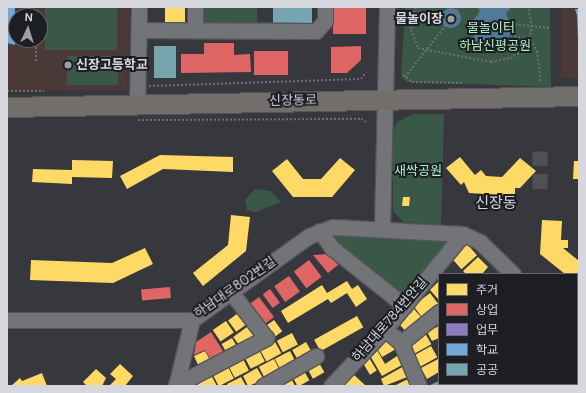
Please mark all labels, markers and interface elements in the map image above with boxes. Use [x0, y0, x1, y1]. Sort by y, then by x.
north arrow [8, 8, 48, 48]
text: N [24, 10, 33, 24]
place label: 물놀이장 [395, 11, 443, 27]
marker: 물놀이장 [446, 14, 456, 24]
park label: 물놀이터 [467, 20, 515, 36]
park label: 하남신평공원 [459, 38, 531, 54]
place label: 신장고등학교 [76, 57, 148, 73]
marker: 신장고등학교 [63, 60, 73, 70]
street label: 신장동로 [269, 93, 317, 109]
park label: 새싹공원 [394, 163, 442, 179]
district label: 신장동 [475, 195, 517, 213]
street label: 하남대로802번길 [191, 254, 279, 322]
legend [438, 273, 578, 385]
street label: 하남대로784번안길 [349, 275, 431, 365]
text: 주거 [476, 282, 498, 298]
text: 상업 [476, 302, 498, 318]
text: 업무 [476, 322, 498, 338]
text: 학교 [476, 342, 498, 358]
text: 공공 [476, 362, 498, 378]

